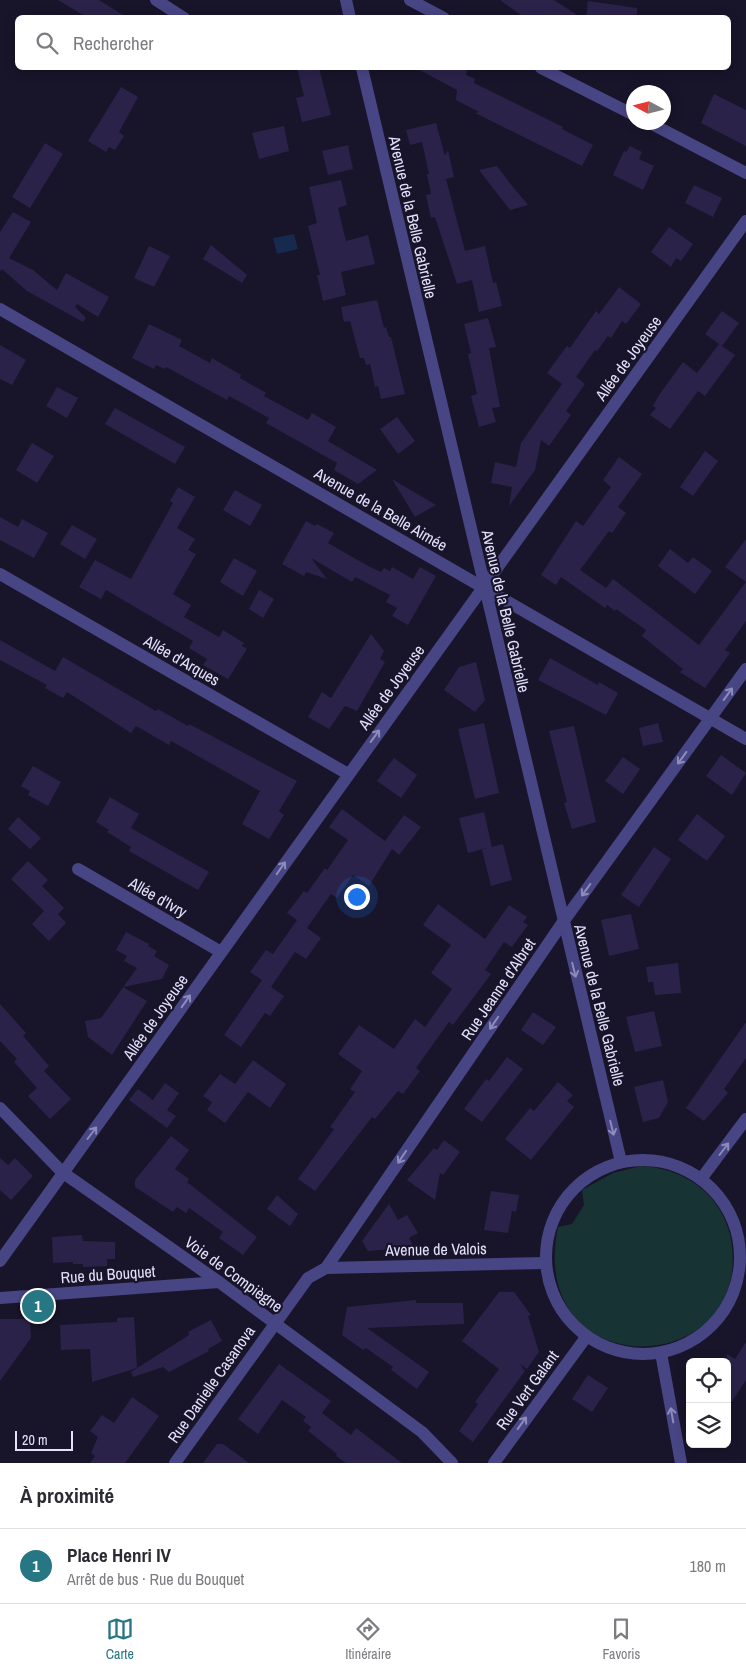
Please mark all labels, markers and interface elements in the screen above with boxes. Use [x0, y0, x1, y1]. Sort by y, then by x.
search box [15, 15, 731, 70]
icon: search [33, 29, 61, 57]
text: Rechercher [73, 30, 154, 56]
north arrow [626, 85, 671, 130]
street label: Avenue de la Belle Gabrielle [383, 133, 442, 300]
street label: Allée de Joyeuse [589, 311, 666, 406]
street label: Avenue de la Belle Aimée [310, 461, 451, 556]
street label: Avenue de la Belle Gabrielle [476, 527, 535, 694]
street label: Allée d'Arques [139, 629, 224, 691]
street label: Allée de Joyeuse [352, 640, 429, 735]
one-way arrow [723, 687, 733, 701]
one-way arrow [370, 729, 380, 743]
one-way arrow [677, 751, 687, 765]
one-way arrow [276, 862, 286, 876]
street label: Allée d'Ivry [124, 871, 191, 923]
one-way arrow [581, 882, 592, 896]
your location [344, 884, 370, 910]
street label: Avenue de la Belle Gabrielle [569, 921, 631, 1088]
street label: Rue Jeanne d'Albret [456, 933, 540, 1044]
one-way arrow [570, 961, 579, 977]
street label: Allée de Joyeuse [117, 970, 193, 1065]
one-way arrow [181, 994, 191, 1008]
one-way arrow [489, 1016, 499, 1030]
one-way arrow [608, 1119, 617, 1135]
one-way arrow [86, 1127, 97, 1140]
one-way arrow [719, 1142, 729, 1156]
one-way arrow [397, 1150, 407, 1164]
street label: Voie de Compiègne [181, 1231, 287, 1317]
street label: Avenue de Valois [384, 1237, 487, 1261]
street label: Rue du Bouquet [60, 1260, 156, 1288]
pin: 1 [22, 1287, 54, 1325]
street label: Rue Danielle Casanova [162, 1320, 260, 1447]
street label: Rue Vert Galant [491, 1345, 564, 1434]
map controls [686, 1358, 731, 1448]
button: locate [686, 1358, 731, 1403]
button: layers [686, 1403, 731, 1448]
one-way arrow [667, 1407, 677, 1423]
one-way arrow [517, 1417, 527, 1431]
scale bar [15, 1428, 72, 1451]
text: 20 m [22, 1431, 48, 1449]
text: À proximité [20, 1481, 114, 1510]
text: Place Henri IV [67, 1542, 171, 1568]
text: 1 [32, 1555, 40, 1577]
text: 180 m [690, 1555, 726, 1577]
text: Arrêt de bus · Rue du Bouquet [67, 1568, 244, 1590]
tab: Carte [106, 1615, 134, 1663]
tab: Itinéraire [345, 1615, 391, 1663]
tab: Favoris [603, 1615, 640, 1663]

